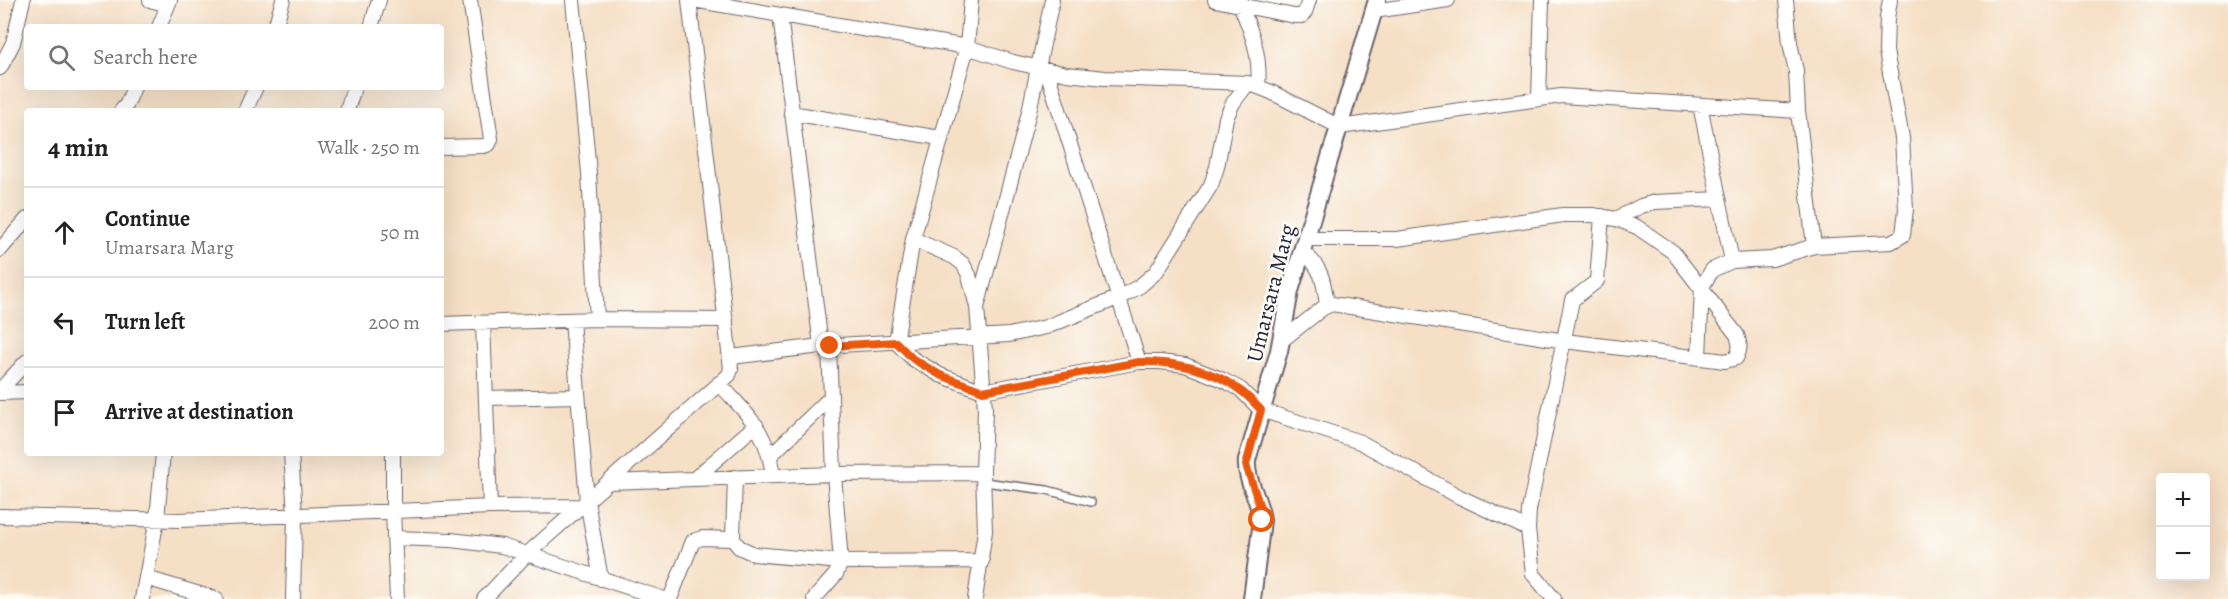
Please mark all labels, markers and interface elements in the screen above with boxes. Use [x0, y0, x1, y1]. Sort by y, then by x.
search box [24, 24, 444, 90]
icon: search [45, 41, 78, 74]
text: Search here [93, 42, 198, 72]
text: 4 min [48, 130, 109, 165]
text: Walk · 250 m [318, 134, 420, 161]
text: Continue [105, 204, 190, 234]
icon: ahead [48, 216, 81, 249]
text: 50 m [380, 219, 420, 246]
street label: Umarsara Marg [1239, 221, 1303, 366]
text: Umarsara Marg [105, 234, 234, 261]
icon: left [48, 306, 81, 339]
text: Turn left [105, 307, 185, 337]
text: 200 m [369, 309, 420, 336]
route end [816, 332, 842, 358]
icon: arrive [48, 396, 81, 429]
text: Arrive at destination [105, 397, 294, 427]
map controls [2156, 473, 2210, 581]
button: + [2156, 473, 2210, 527]
route start [1248, 506, 1274, 532]
button: − [2156, 527, 2210, 581]

